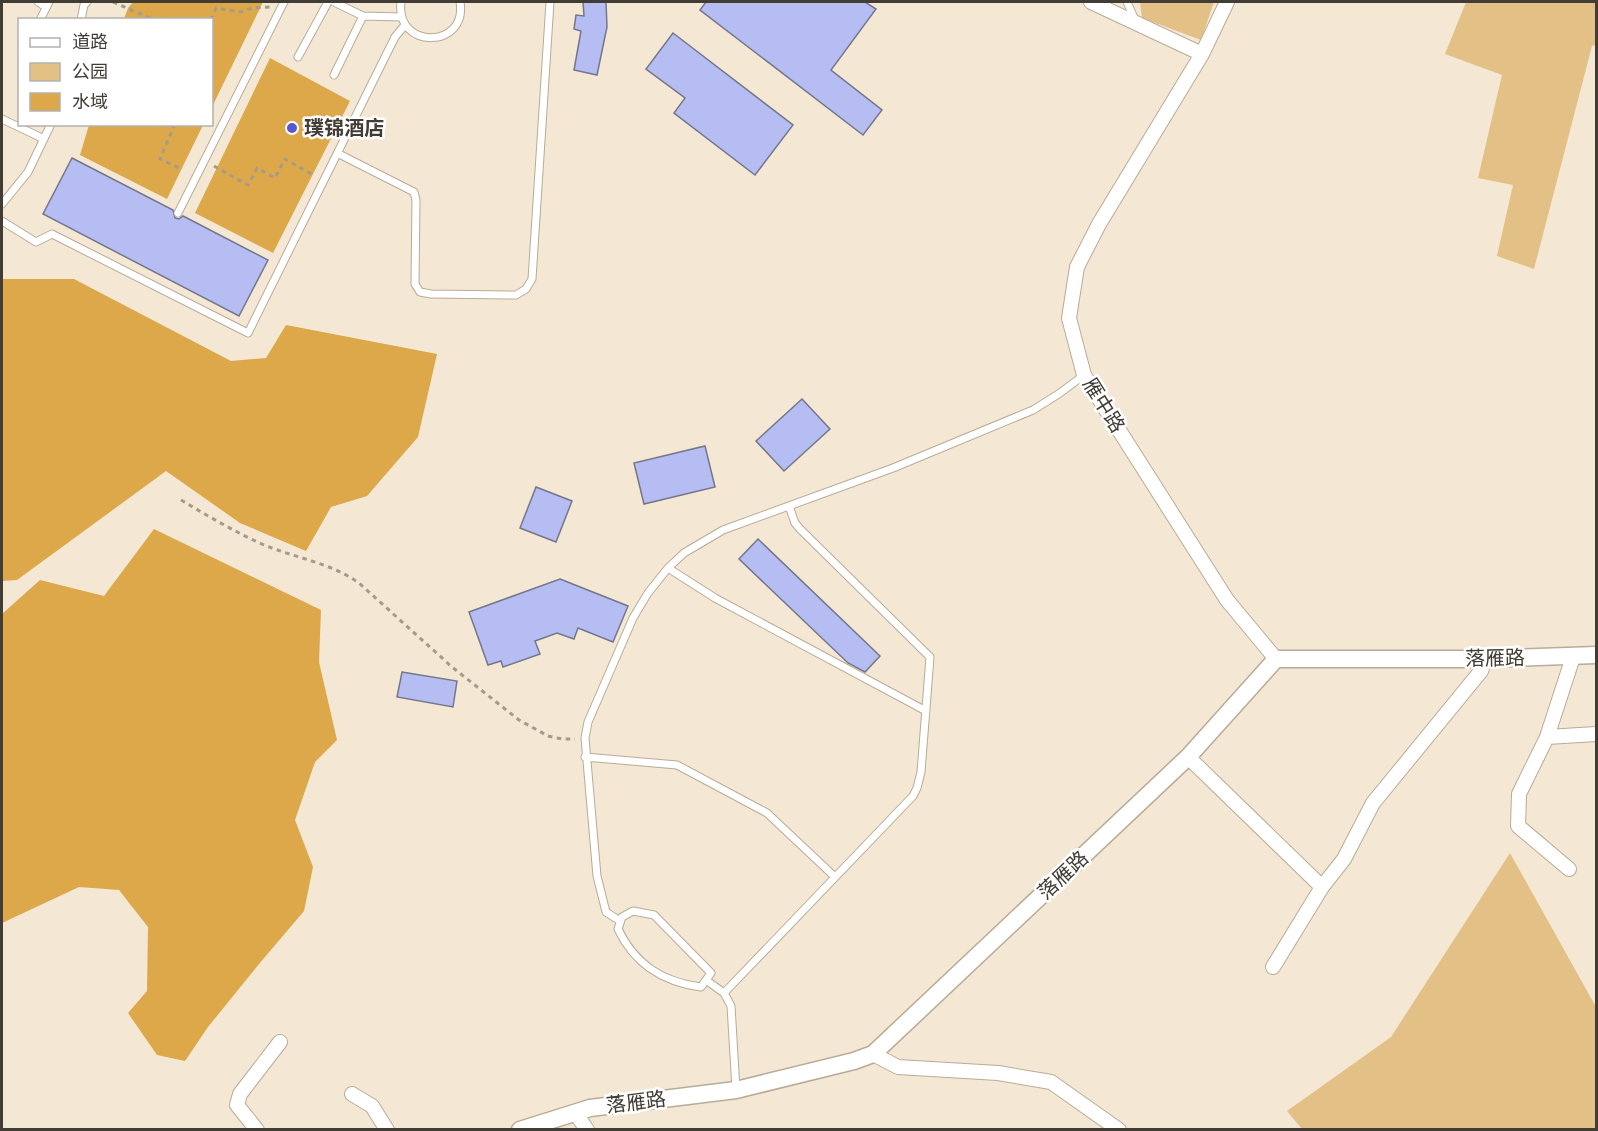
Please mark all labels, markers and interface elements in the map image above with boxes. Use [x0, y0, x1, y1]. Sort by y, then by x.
legend [18, 18, 213, 126]
text: 道路 [72, 29, 108, 56]
text: 公园 [72, 59, 108, 86]
text: 水域 [72, 89, 108, 116]
place label: 璞锦酒店 [304, 114, 384, 144]
marker: 璞锦酒店 [285, 121, 299, 135]
street label: 雁中路 [1075, 372, 1132, 439]
street label: 落雁路 [1465, 643, 1525, 675]
street label: 落雁路 [1032, 844, 1096, 907]
street label: 落雁路 [605, 1084, 668, 1122]

